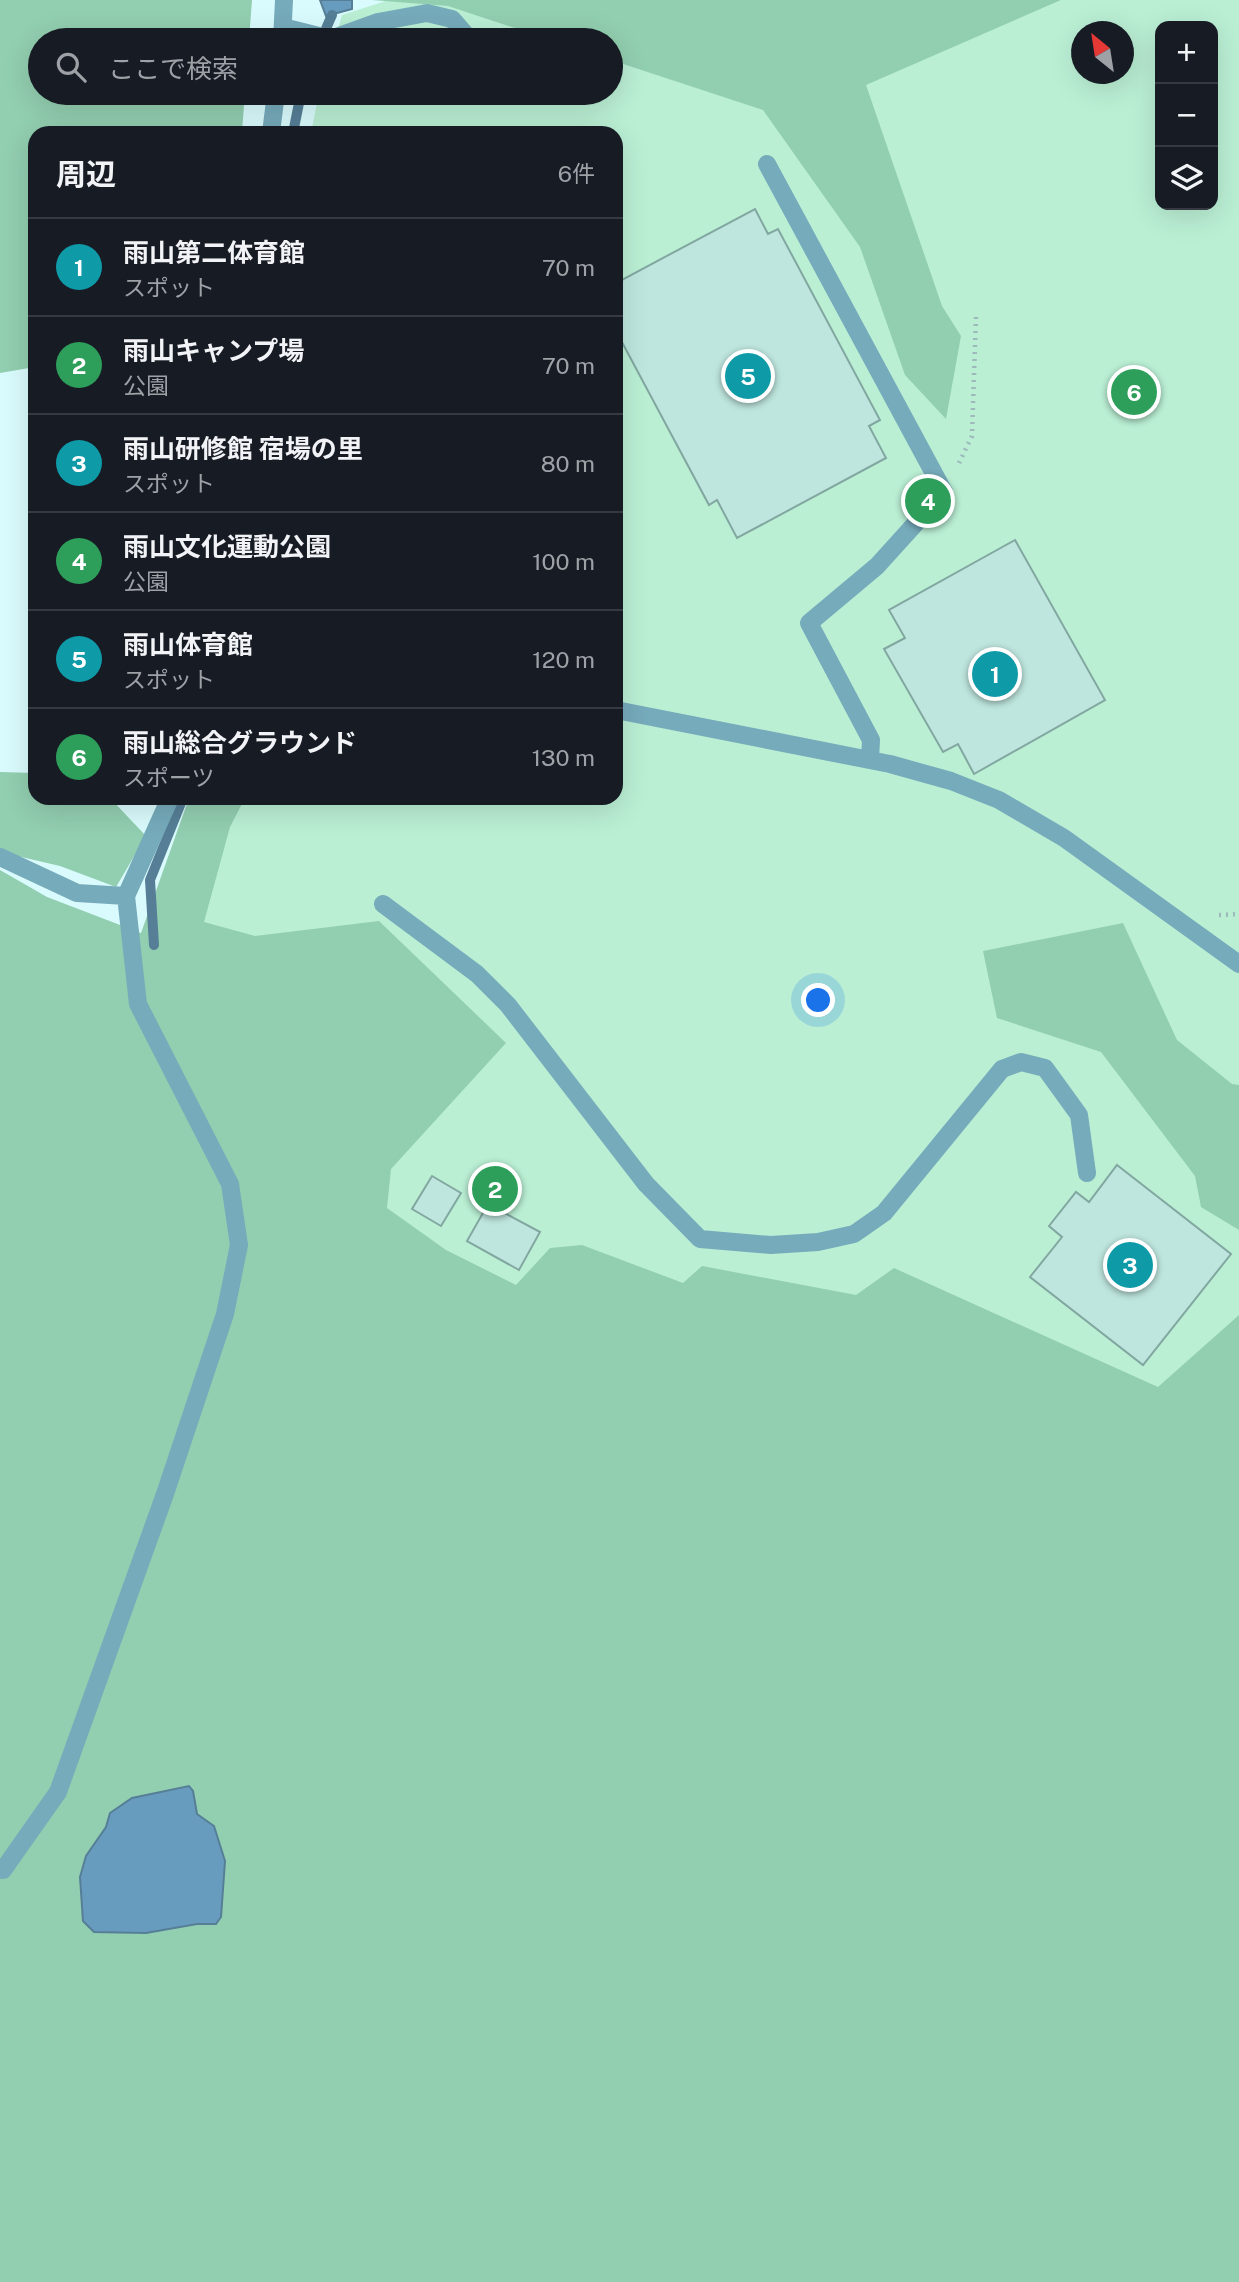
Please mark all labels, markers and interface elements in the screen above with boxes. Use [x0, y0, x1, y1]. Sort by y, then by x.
north arrow [1071, 21, 1134, 84]
map controls [1155, 21, 1218, 210]
button: + [1155, 21, 1218, 84]
search box [28, 28, 623, 105]
icon: search [52, 48, 90, 86]
text: ここで検索 [108, 53, 238, 84]
button: − [1155, 84, 1218, 147]
button: layers [1155, 147, 1218, 210]
text: 周辺 [56, 156, 116, 192]
text: 6件 [558, 160, 595, 187]
text: 雨山第二体育館 [123, 237, 305, 268]
text: 1 [74, 254, 84, 281]
text: 70 m [542, 254, 595, 281]
text: スポット [123, 274, 215, 301]
text: 雨山キャンプ場 [123, 335, 304, 366]
pin: 5 [725, 350, 771, 402]
text: 2 [72, 352, 86, 379]
text: 70 m [542, 352, 595, 379]
pin: 6 [1111, 366, 1157, 418]
text: 公園 [123, 372, 169, 399]
text: 雨山研修館 宿場の里 [123, 433, 363, 464]
text: 3 [71, 450, 87, 477]
text: 80 m [541, 450, 595, 477]
text: スポット [123, 470, 215, 497]
pin: 4 [905, 475, 951, 527]
text: 雨山文化運動公園 [123, 531, 331, 562]
text: 4 [71, 548, 87, 575]
text: 100 m [532, 548, 595, 575]
text: 公園 [123, 568, 169, 595]
text: 雨山体育館 [123, 629, 253, 660]
text: 5 [71, 646, 87, 673]
text: 120 m [532, 646, 595, 673]
pin: 1 [972, 648, 1018, 700]
text: スポット [123, 666, 215, 693]
text: 雨山総合グラウンド [123, 727, 357, 758]
text: 6 [71, 744, 87, 771]
text: 130 m [532, 744, 595, 771]
text: スポーツ [123, 764, 215, 791]
your location [801, 983, 835, 1017]
pin: 2 [472, 1163, 518, 1215]
pin: 3 [1107, 1239, 1153, 1291]

